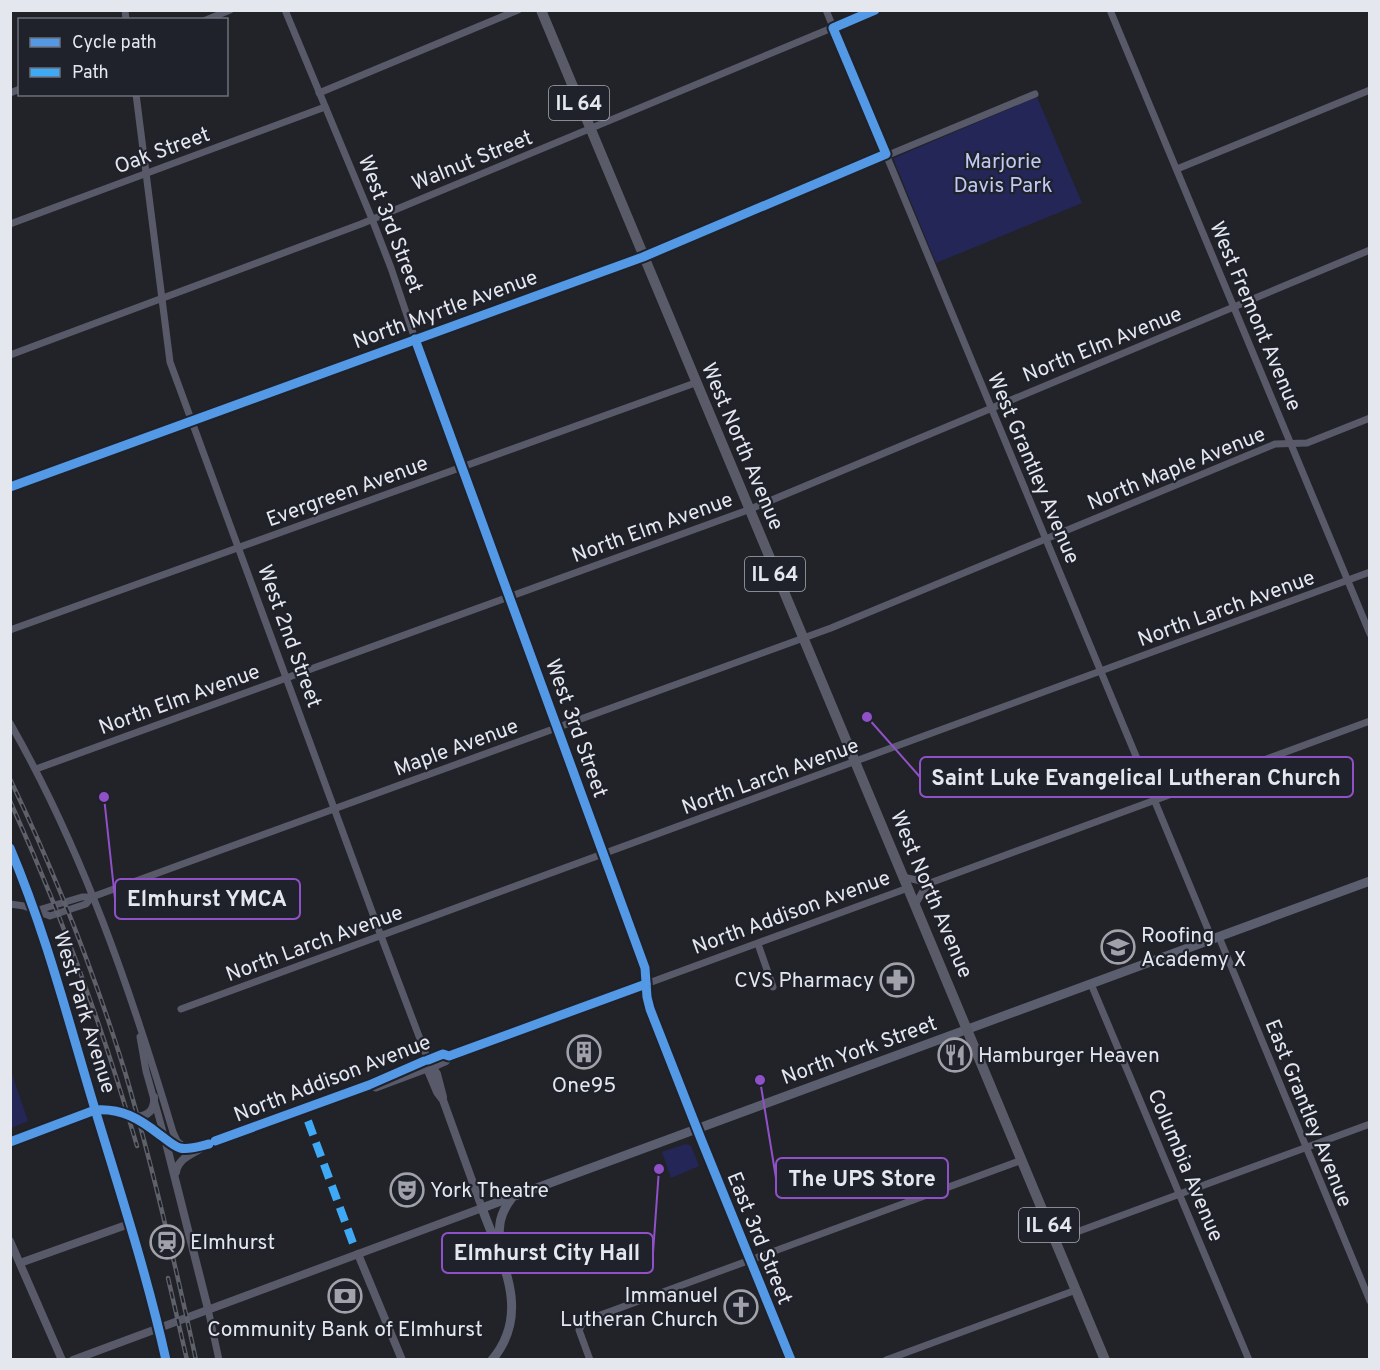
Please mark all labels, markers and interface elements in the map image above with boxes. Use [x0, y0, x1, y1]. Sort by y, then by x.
legend [18, 18, 228, 96]
text: Cycle path [72, 32, 157, 55]
text: Path [72, 62, 109, 85]
road number: IL 64 [549, 86, 609, 120]
street label: Oak Street [111, 122, 214, 181]
street label: Walnut Street [408, 125, 537, 198]
park label: Marjorie Davis Park [953, 149, 1053, 200]
street label: West 3rd Street [351, 152, 428, 297]
street label: West Fremont Avenue [1202, 218, 1307, 416]
street label: North Myrtle Avenue [349, 264, 542, 356]
street label: North Elm Avenue [1019, 301, 1186, 390]
street label: West North Avenue [694, 359, 789, 534]
street label: West Grantley Avenue [980, 369, 1085, 568]
street label: North Maple Avenue [1084, 421, 1270, 517]
street label: Evergreen Avenue [263, 451, 432, 534]
street label: North Elm Avenue [568, 487, 737, 570]
road number: IL 64 [745, 557, 805, 591]
street label: West 2nd Street [250, 561, 327, 712]
street label: North Larch Avenue [1134, 565, 1319, 654]
street label: West 3rd Street [538, 655, 613, 802]
street label: North Elm Avenue [95, 659, 264, 742]
street label: Maple Avenue [391, 713, 522, 783]
street label: North Larch Avenue [678, 733, 863, 822]
callout: Saint Luke Evangelical Lutheran Church [920, 757, 1353, 797]
text: Saint Luke Evangelical Lutheran Church [931, 766, 1341, 793]
street label: West North Avenue [883, 807, 978, 982]
street label: North Addison Avenue [689, 865, 894, 962]
callout: Elmhurst YMCA [115, 879, 300, 919]
text: Elmhurst YMCA [127, 887, 287, 914]
street label: North Larch Avenue [222, 900, 407, 989]
place label: Roofing Academy X [1141, 923, 1246, 974]
street label: West Park Avenue [46, 928, 121, 1097]
school or university icon: Roofing Academy X [1100, 929, 1136, 965]
pharmacy icon: CVS Pharmacy [879, 962, 915, 998]
place label: CVS Pharmacy [734, 968, 874, 995]
street label: North York Street [778, 1011, 941, 1092]
street label: East Grantley Avenue [1258, 1016, 1358, 1212]
street label: North Addison Avenue [230, 1029, 435, 1129]
building icon: One95 [566, 1034, 602, 1070]
restaurant icon: Hamburger Heaven [937, 1037, 973, 1073]
place label: Hamburger Heaven [978, 1043, 1160, 1070]
place label: One95 [552, 1073, 616, 1100]
street label: Columbia Avenue [1140, 1085, 1229, 1246]
callout: The UPS Store [776, 1158, 948, 1198]
text: The UPS Store [788, 1167, 936, 1194]
street label: East 3rd Street [720, 1168, 798, 1309]
theatre icon: York Theatre [389, 1172, 425, 1208]
place label: York Theatre [430, 1178, 549, 1205]
road number: IL 64 [1019, 1208, 1079, 1242]
station icon: Elmhurst [149, 1224, 185, 1260]
place label: Elmhurst [190, 1230, 275, 1257]
callout: Elmhurst City Hall [442, 1233, 653, 1273]
text: Elmhurst City Hall [454, 1241, 640, 1268]
bank icon: Community Bank of Elmhurst [327, 1278, 363, 1314]
place label: Immanuel Lutheran Church [560, 1283, 718, 1334]
church icon: Immanuel Lutheran Church [723, 1289, 759, 1325]
place label: Community Bank of Elmhurst [207, 1317, 483, 1344]

